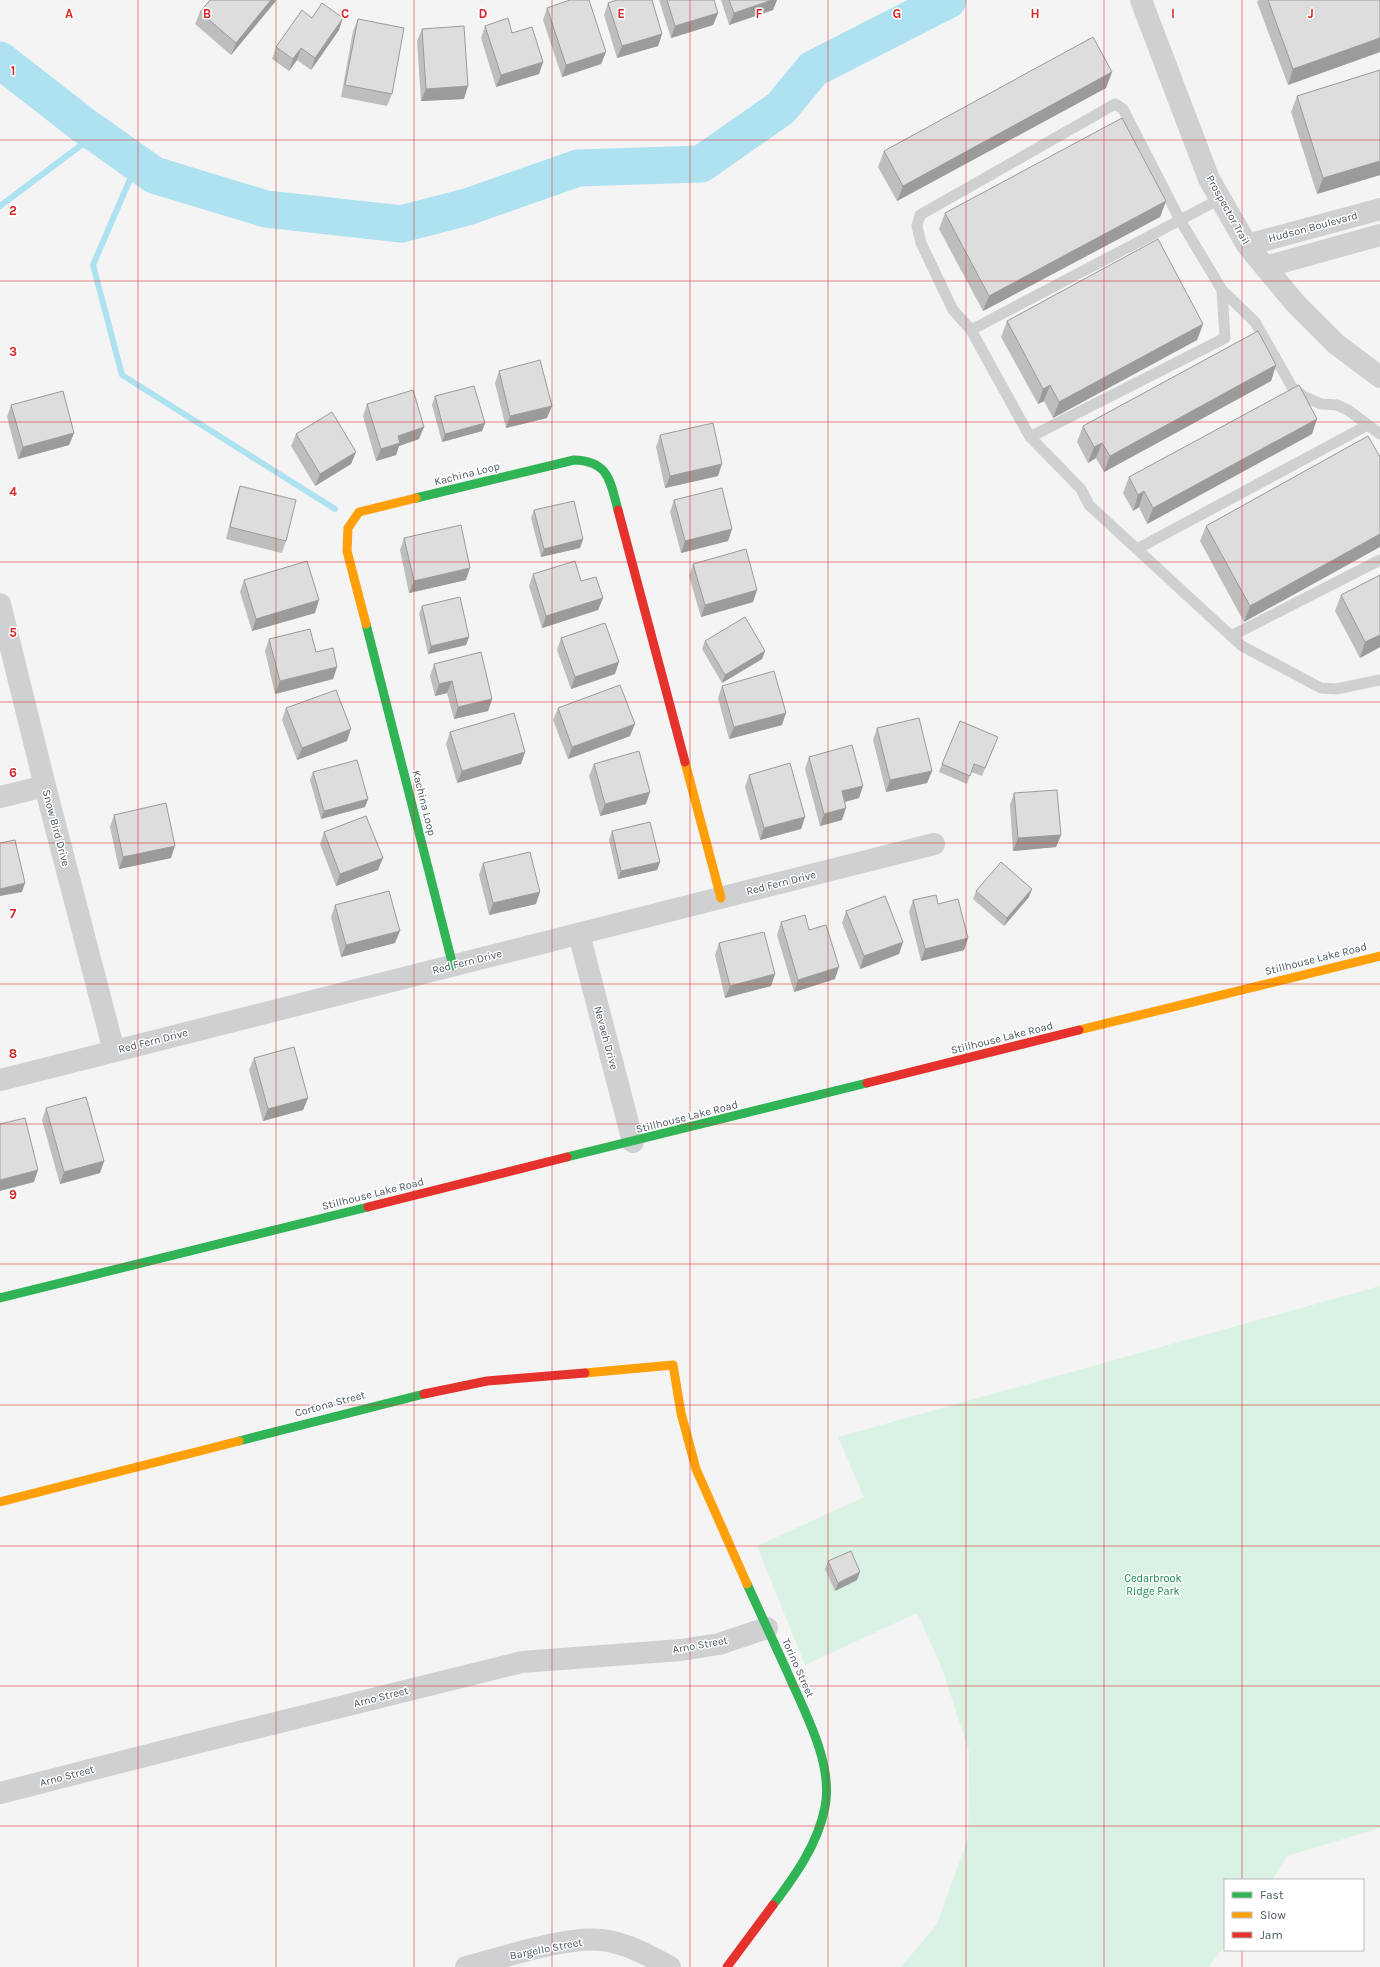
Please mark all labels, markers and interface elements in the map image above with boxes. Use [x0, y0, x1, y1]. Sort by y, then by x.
text: A [65, 6, 73, 21]
text: B [203, 6, 211, 21]
text: C [341, 6, 349, 21]
text: D [479, 6, 488, 21]
text: E [617, 6, 625, 21]
text: F [755, 6, 763, 21]
text: G [893, 6, 901, 21]
text: H [1030, 6, 1040, 21]
text: I [1171, 6, 1175, 21]
text: J [1308, 6, 1314, 21]
text: 1 [11, 63, 15, 78]
street label: Prospector Trail [1204, 173, 1252, 247]
text: 2 [9, 203, 17, 218]
street label: Hudson Boulevard [1267, 209, 1359, 245]
text: 3 [9, 344, 17, 359]
street label: Kachina Loop [433, 460, 501, 488]
text: 4 [9, 484, 17, 499]
text: 5 [9, 625, 17, 640]
text: 6 [9, 765, 17, 780]
street label: Kachina Loop [410, 769, 438, 837]
street label: Snow Bird Drive [40, 788, 73, 868]
street label: Red Fern Drive [745, 868, 818, 898]
text: 7 [10, 906, 17, 921]
street label: Stillhouse Lake Road [1264, 940, 1368, 978]
street label: Red Fern Drive [431, 947, 504, 977]
street label: Nevaeh Drive [591, 1005, 621, 1072]
street label: Stillhouse Lake Road [950, 1019, 1054, 1057]
street label: Red Fern Drive [117, 1026, 190, 1056]
text: 8 [9, 1046, 17, 1061]
street label: Stillhouse Lake Road [635, 1098, 739, 1136]
street label: Stillhouse Lake Road [321, 1175, 425, 1213]
text: 9 [9, 1187, 17, 1202]
street label: Cortona Street [293, 1388, 367, 1420]
park label: Cedarbrook Ridge Park [1124, 1572, 1182, 1598]
street label: Arno Street [671, 1634, 729, 1656]
street label: Torino Street [779, 1636, 817, 1700]
street label: Arno Street [352, 1684, 410, 1710]
street label: Arno Street [38, 1763, 96, 1789]
legend [1224, 1879, 1364, 1951]
text: Fast [1260, 1888, 1284, 1902]
text: Slow [1260, 1908, 1286, 1922]
text: Jam [1260, 1928, 1283, 1942]
street label: Bargello Street [509, 1936, 583, 1962]

